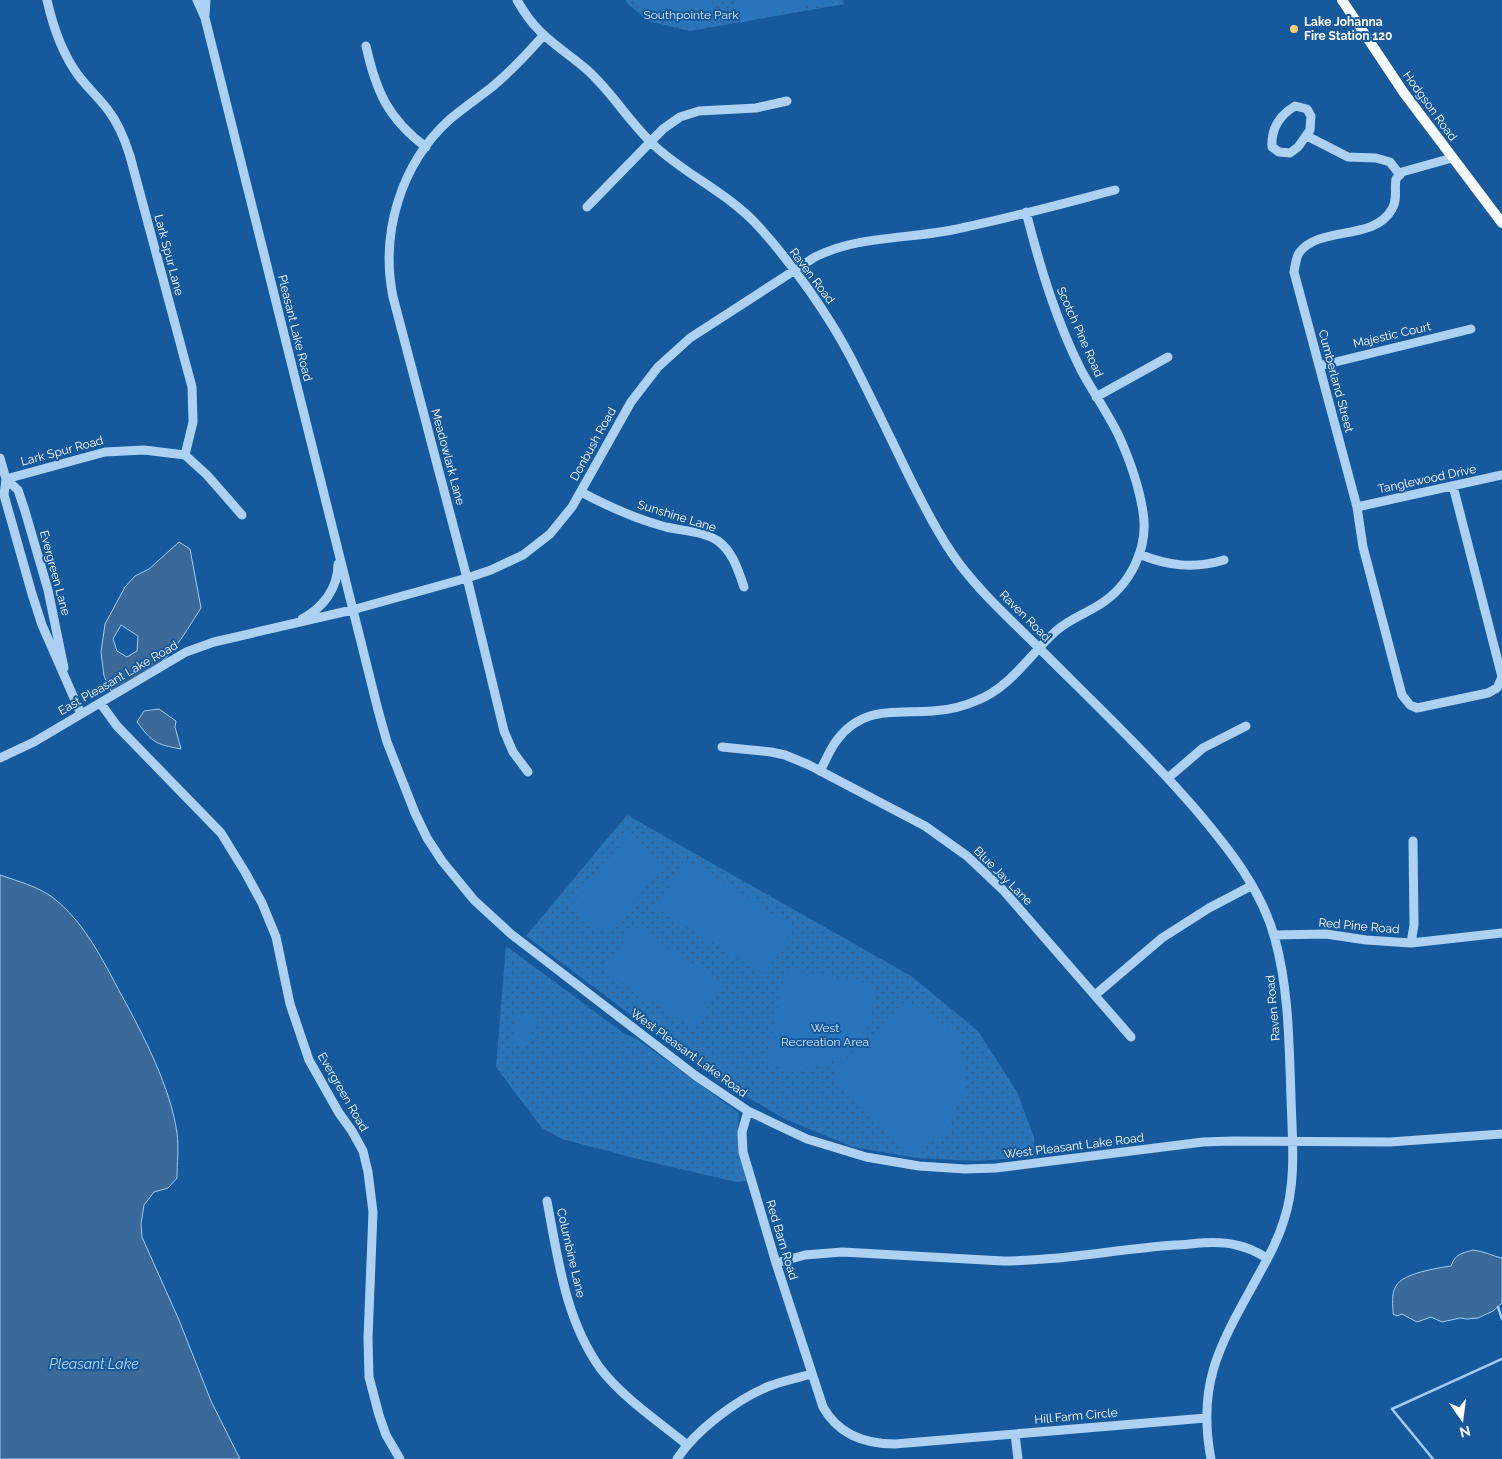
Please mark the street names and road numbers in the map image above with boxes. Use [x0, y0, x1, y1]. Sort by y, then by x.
street label: Hodgson Road [1400, 68, 1460, 144]
street label: Lark Spur Lane [151, 213, 187, 297]
street label: Raven Road [787, 245, 837, 307]
street label: Pleasant Lake Road [275, 273, 315, 383]
street label: Scotch Pine Road [1054, 285, 1106, 379]
street label: Majestic Court [1352, 319, 1432, 351]
street label: Cumberland Street [1316, 328, 1356, 434]
street label: Donbush Road [567, 405, 619, 483]
street label: Meadowlark Lane [428, 407, 468, 507]
street label: Lark Spur Road [19, 433, 105, 469]
street label: Tanglewood Drive [1377, 462, 1477, 496]
street label: Sunshine Lane [636, 497, 718, 535]
street label: Evergreen Lane [37, 529, 73, 617]
street label: Raven Road [997, 588, 1053, 644]
street label: East Pleasant Lake Road [56, 638, 180, 718]
street label: Blue Jay Lane [971, 844, 1035, 908]
street label: Red Pine Road [1318, 915, 1400, 937]
street label: Raven Road [1263, 974, 1283, 1042]
street label: West Pleasant Lake Road [628, 1006, 750, 1100]
street label: Evergreen Road [315, 1050, 371, 1134]
street label: West Pleasant Lake Road [1003, 1130, 1145, 1162]
street label: Red Barn Road [763, 1198, 801, 1282]
street label: Columbine Lane [554, 1207, 588, 1299]
street label: Hill Farm Circle [1034, 1405, 1118, 1427]

